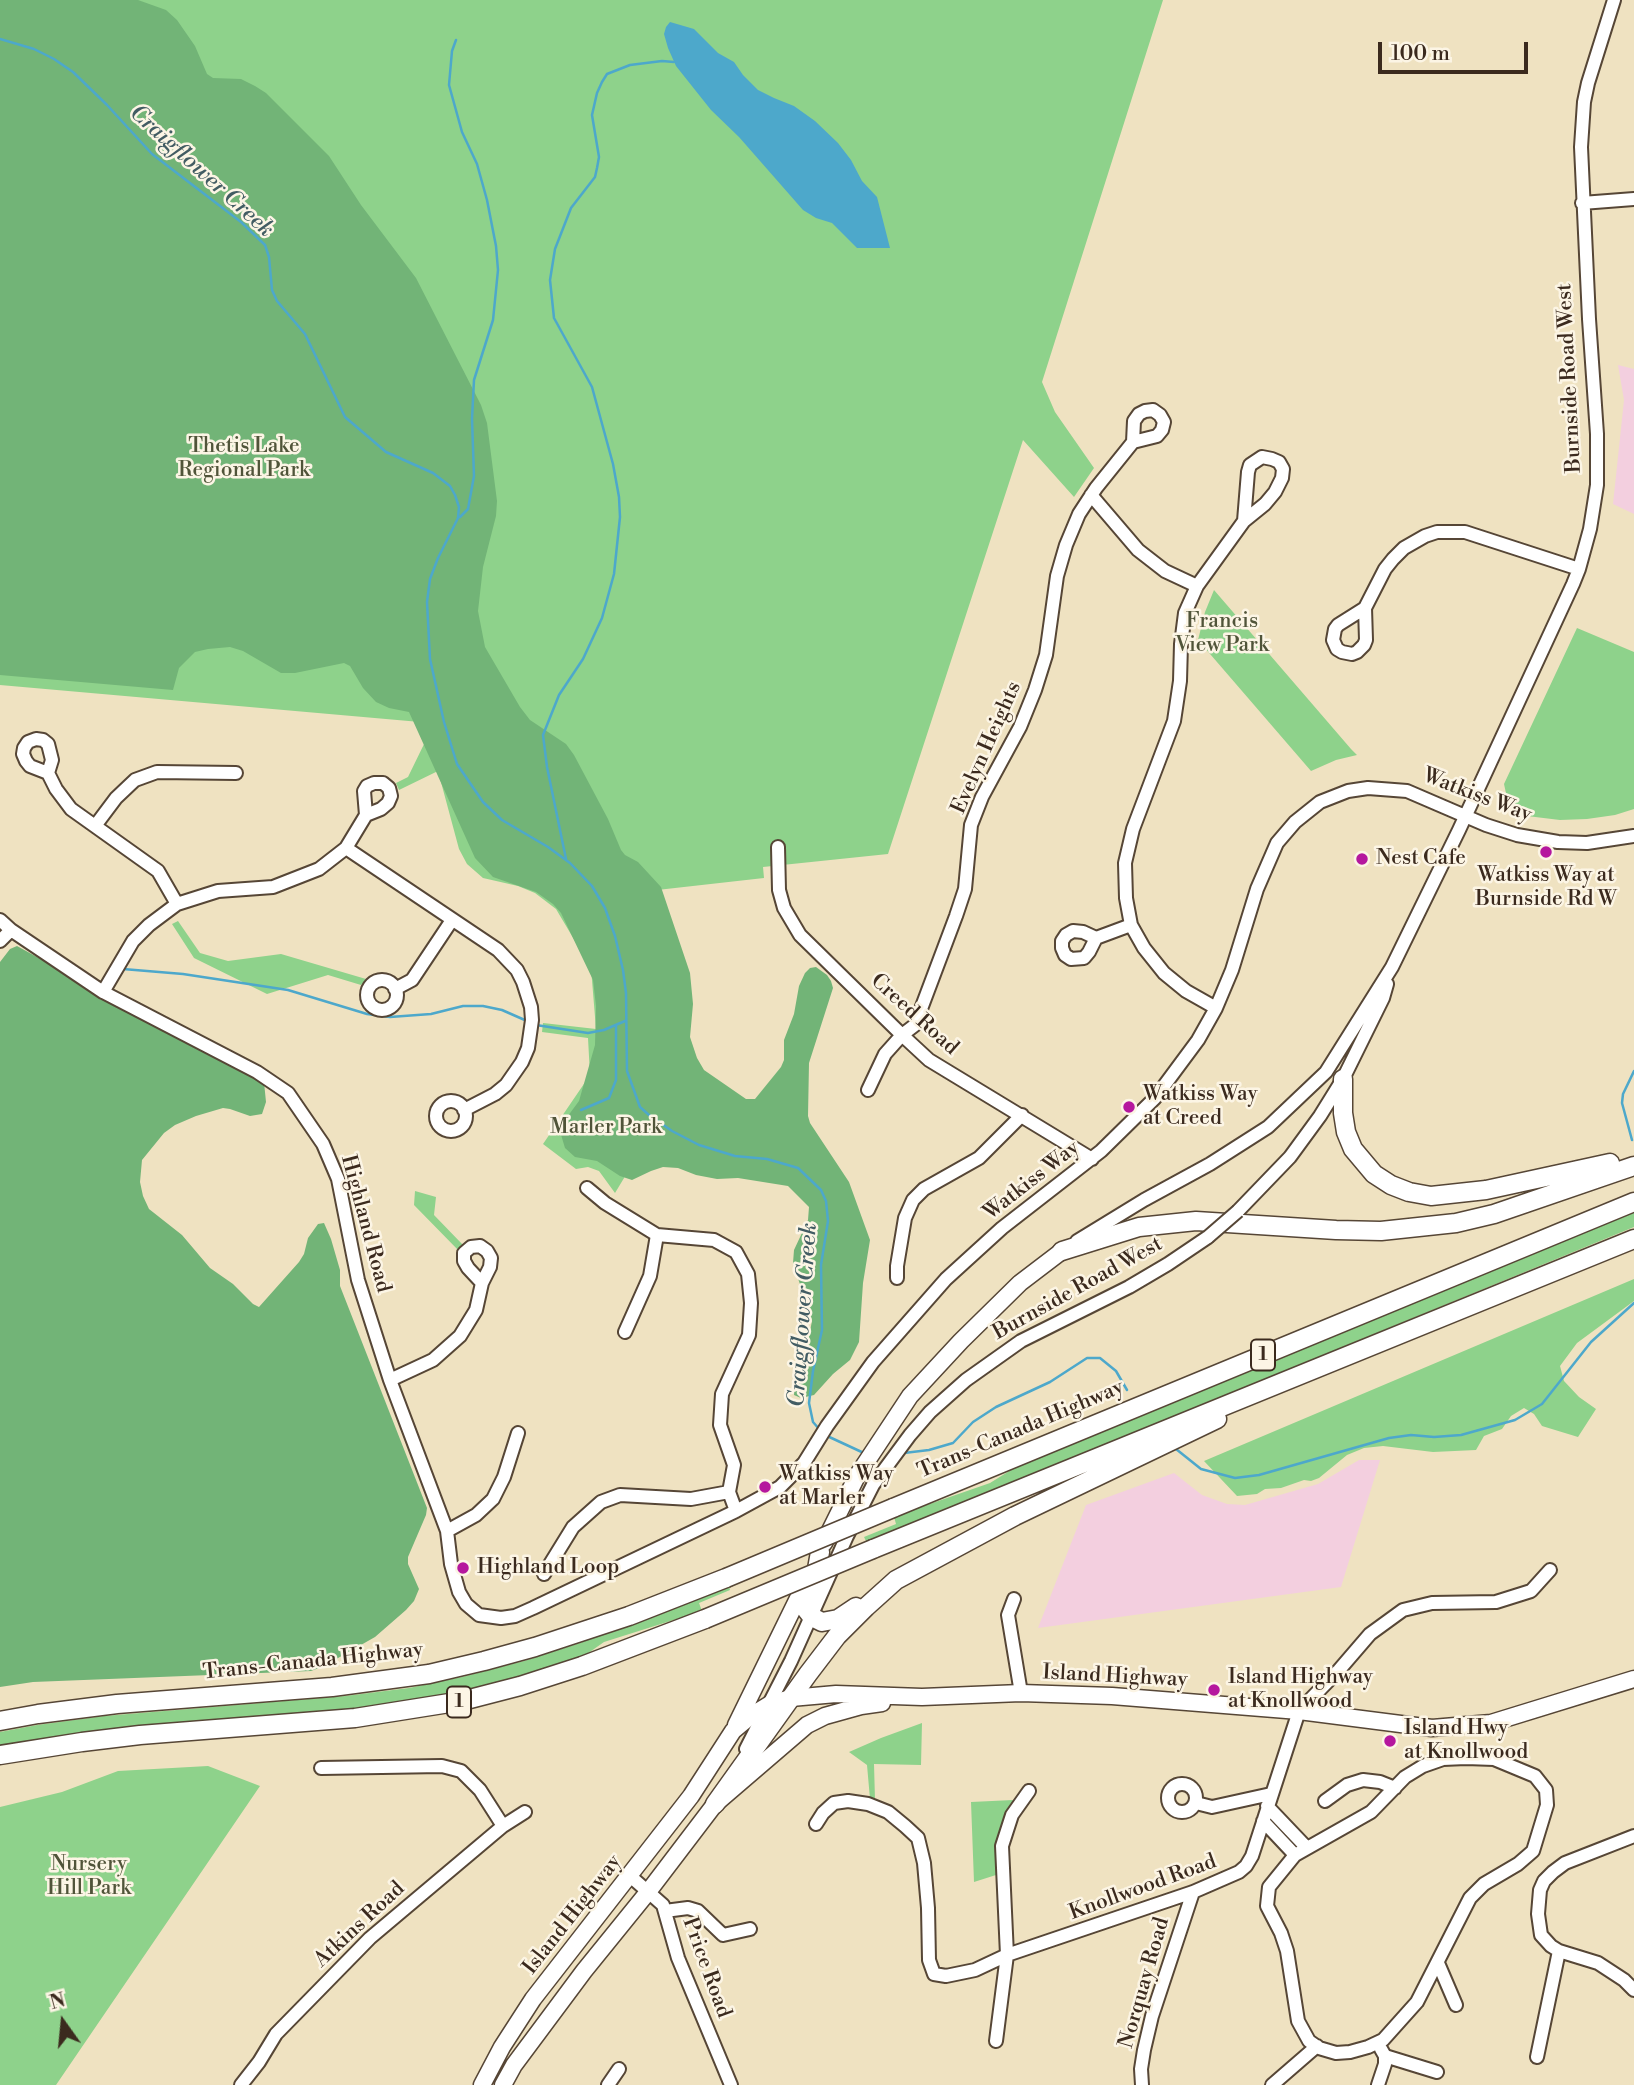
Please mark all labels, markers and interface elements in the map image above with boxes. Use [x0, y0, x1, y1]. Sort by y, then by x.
scale bar [1382, 28, 1532, 72]
text: 100 m [1391, 41, 1450, 67]
water label: Craigflower Creek [123, 100, 279, 244]
street label: Burnside Road West [1552, 283, 1588, 473]
park label: Thetis Lake Regional Park [178, 434, 310, 484]
park label: Francis View Park [1175, 609, 1269, 659]
street label: Evelyn Heights [947, 678, 1027, 818]
street label: Watkiss Way [1419, 764, 1535, 828]
marker: Watkiss Way at Burnside Rd W [1538, 844, 1554, 860]
place label: Nest Cafe [1376, 846, 1466, 872]
marker: Nest Cafe [1354, 851, 1370, 867]
place label: Watkiss Way at Burnside Rd W [1475, 863, 1617, 913]
street label: Creed Road [865, 969, 963, 1061]
place label: Watkiss Way at Creed [1143, 1082, 1258, 1132]
marker: Watkiss Way at Creed [1121, 1099, 1137, 1115]
park label: Marler Park [550, 1115, 662, 1141]
street label: Watkiss Way [979, 1136, 1085, 1226]
street label: Highland Road [335, 1152, 395, 1296]
water label: Craigflower Creek [784, 1222, 824, 1408]
street label: Burnside Road West [989, 1232, 1167, 1346]
road number: 1 [1251, 1340, 1275, 1371]
street label: Trans-Canada Highway [914, 1375, 1128, 1485]
place label: Watkiss Way at Marler [779, 1462, 894, 1512]
marker: Watkiss Way at Marler [757, 1479, 773, 1495]
place label: Highland Loop [477, 1555, 619, 1581]
marker: Highland Loop [455, 1560, 471, 1576]
street label: Trans-Canada Highway [202, 1638, 424, 1686]
street label: Island Highway [1042, 1661, 1188, 1693]
place label: Island Highway at Knollwood [1228, 1665, 1373, 1715]
marker: Island Highway at Knollwood [1206, 1682, 1222, 1698]
road number: 1 [447, 1686, 471, 1718]
place label: Island Hwy at Knollwood [1404, 1716, 1528, 1766]
marker: Island Hwy at Knollwood [1382, 1733, 1398, 1749]
street label: Island Highway [518, 1850, 628, 1980]
street label: Knollwood Road [1066, 1850, 1220, 1926]
park label: Nursery Hill Park [47, 1852, 131, 1902]
street label: Atkins Road [310, 1877, 410, 1973]
street label: Price Road [676, 1914, 736, 2022]
street label: Norquay Road [1114, 1915, 1176, 2051]
north arrow [28, 1987, 98, 2057]
text: N [47, 1988, 68, 2015]

